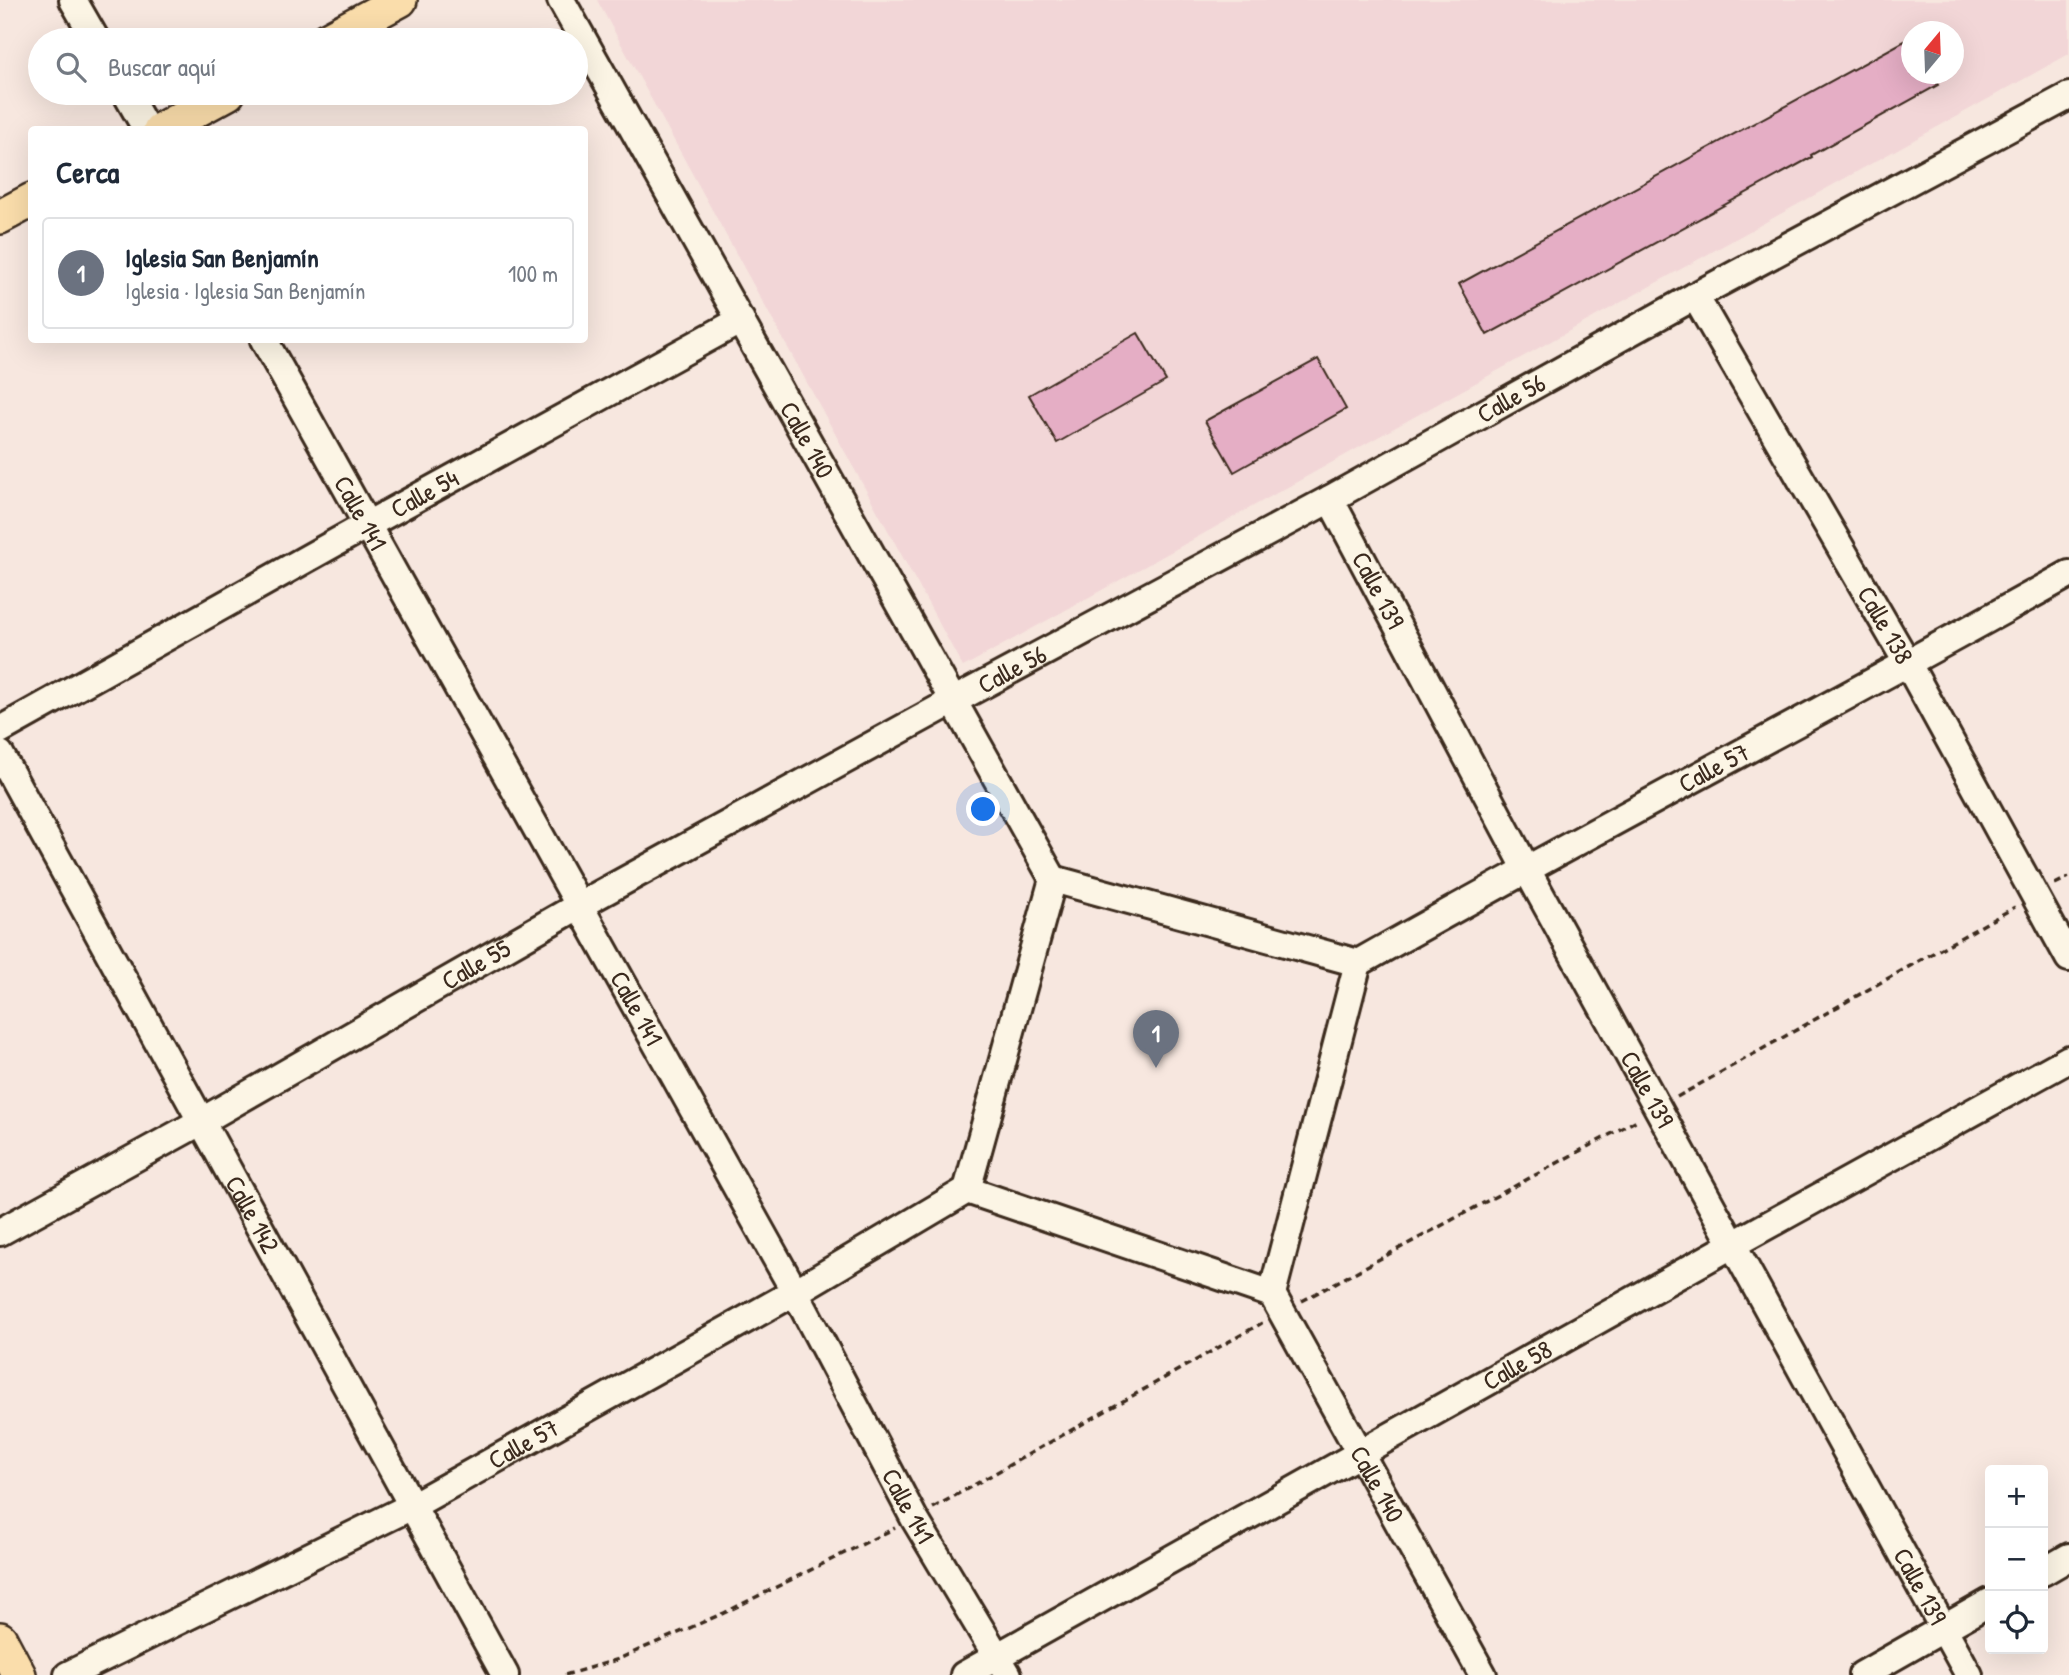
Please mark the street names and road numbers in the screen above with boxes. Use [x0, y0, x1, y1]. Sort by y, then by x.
street label: Calle 56 [1470, 365, 1551, 431]
street label: Calle 140 [772, 395, 843, 484]
street label: Calle 54 [384, 460, 465, 526]
street label: Calle 141 [326, 469, 396, 556]
street label: Calle 139 [1344, 545, 1414, 634]
street label: Calle 138 [1850, 579, 1922, 670]
street label: Calle 56 [971, 636, 1052, 702]
street label: Calle 57 [1672, 734, 1755, 801]
street label: Calle 55 [435, 930, 517, 998]
street label: Calle 141 [602, 964, 672, 1052]
street label: Calle 139 [1613, 1044, 1683, 1133]
street label: Calle 142 [217, 1169, 288, 1259]
street label: Calle 58 [1476, 1331, 1558, 1398]
street label: Calle 57 [482, 1409, 565, 1477]
street label: Calle 140 [1342, 1439, 1413, 1528]
street label: Calle 141 [874, 1462, 943, 1550]
street label: Calle 139 [1885, 1541, 1956, 1631]

